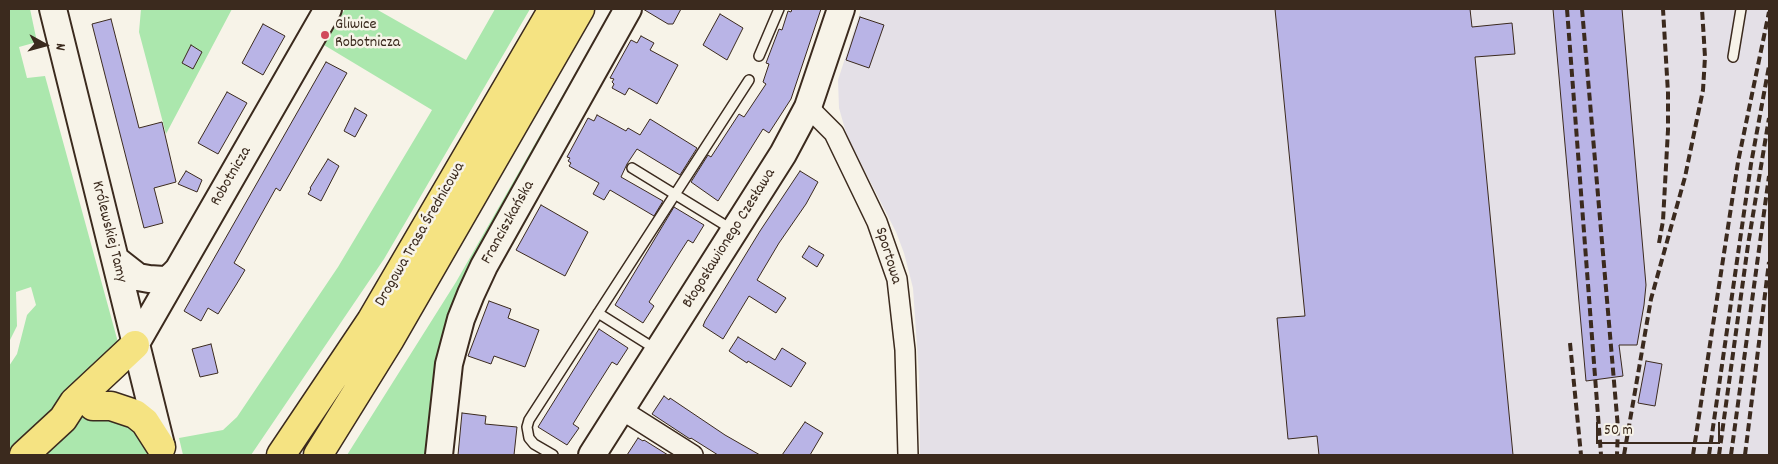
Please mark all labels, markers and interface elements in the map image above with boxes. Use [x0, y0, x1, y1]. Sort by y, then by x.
place label: Gliwice Robotnicza [335, 16, 400, 54]
north arrow [20, 20, 70, 70]
marker: Gliwice Robotnicza [319, 29, 331, 41]
text: N [50, 42, 70, 51]
street label: Robotnicza [207, 144, 257, 210]
street label: Drogowa Trasa Średnicowa [372, 159, 470, 311]
street label: Błogosławionego Czesława [679, 166, 781, 312]
street label: Franciszkańska [478, 178, 540, 268]
street label: Królewskiej Tamy [86, 179, 130, 285]
street label: Sportowa [869, 225, 905, 287]
scale bar [1598, 412, 1722, 444]
text: 50 m [1604, 420, 1633, 442]

